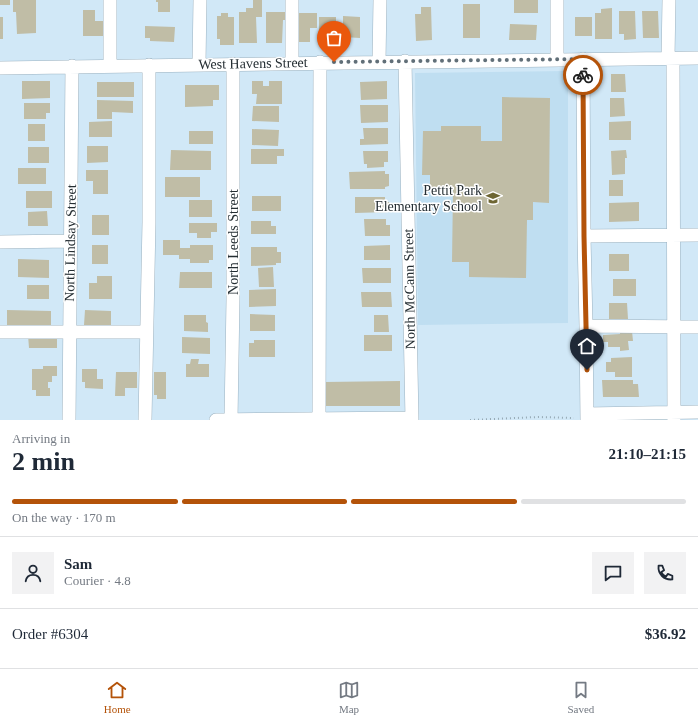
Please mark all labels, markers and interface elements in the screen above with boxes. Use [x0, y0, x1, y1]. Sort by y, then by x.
pin [317, 21, 351, 62]
icon: bag [323, 27, 345, 49]
street label: West Havens Street [198, 55, 308, 72]
courier [563, 55, 603, 95]
icon: bike [572, 64, 594, 86]
place label: Pettit Park Elementary School [375, 183, 482, 214]
street label: North Lindsay Street [62, 184, 79, 302]
street label: North Leeds Street [226, 189, 241, 295]
school or university icon: Pettit Park Elementary School [485, 190, 501, 206]
street label: North McCann Street [401, 228, 418, 349]
pin [570, 329, 604, 370]
icon: home [576, 335, 598, 357]
text: Arriving in [12, 431, 70, 446]
text: 21:10–21:15 [609, 446, 686, 462]
text: 2 min [12, 447, 75, 476]
text: On the way · 170 m [12, 510, 116, 525]
button: person [12, 552, 54, 594]
button: chat [592, 552, 634, 594]
button: phone [644, 552, 686, 594]
text: Sam [64, 556, 92, 572]
text: Courier · 4.8 [64, 573, 131, 588]
text: Order #6304 [12, 626, 88, 642]
text: $36.92 [645, 626, 686, 642]
tab: Home [104, 679, 131, 715]
tab: Map [338, 679, 360, 715]
tab: Saved [567, 679, 594, 715]

